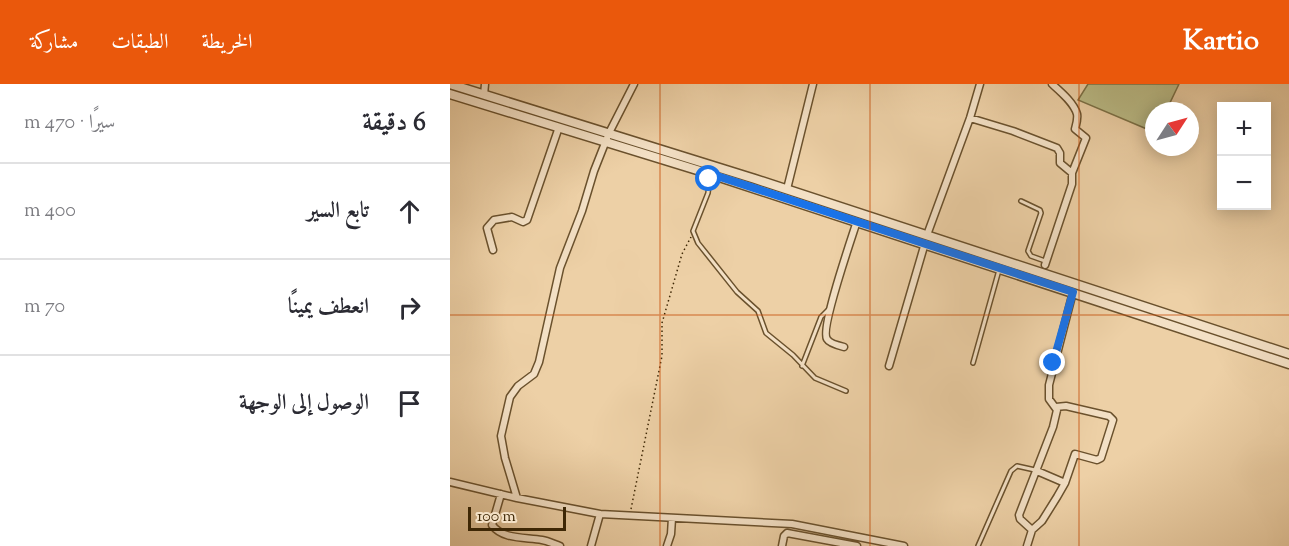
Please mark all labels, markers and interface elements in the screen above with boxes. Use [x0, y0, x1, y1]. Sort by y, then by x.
text: Kartio [1183, 22, 1259, 62]
text: مشاركة [30, 28, 78, 58]
text: الطبقات [111, 28, 168, 58]
text: الخريطة [201, 28, 253, 58]
north arrow [1145, 102, 1199, 156]
map controls [1217, 102, 1271, 210]
button: + [1217, 102, 1271, 156]
text: 6 دقيقة [362, 105, 426, 142]
text: سيرًا · 470 m [24, 109, 115, 138]
button: − [1217, 156, 1271, 210]
route start [695, 165, 721, 191]
icon: ahead [393, 195, 426, 228]
text: تابع السير [307, 196, 369, 228]
text: 400 m [24, 197, 76, 226]
icon: right [393, 291, 426, 324]
text: انعطف يمينًا [288, 292, 369, 324]
text: 70 m [24, 293, 65, 322]
route end [1039, 349, 1065, 375]
icon: arrive [393, 387, 426, 420]
text: الوصول إلى الوجهة [239, 388, 369, 420]
scale bar [468, 504, 566, 532]
text: 100 m [477, 506, 516, 529]

